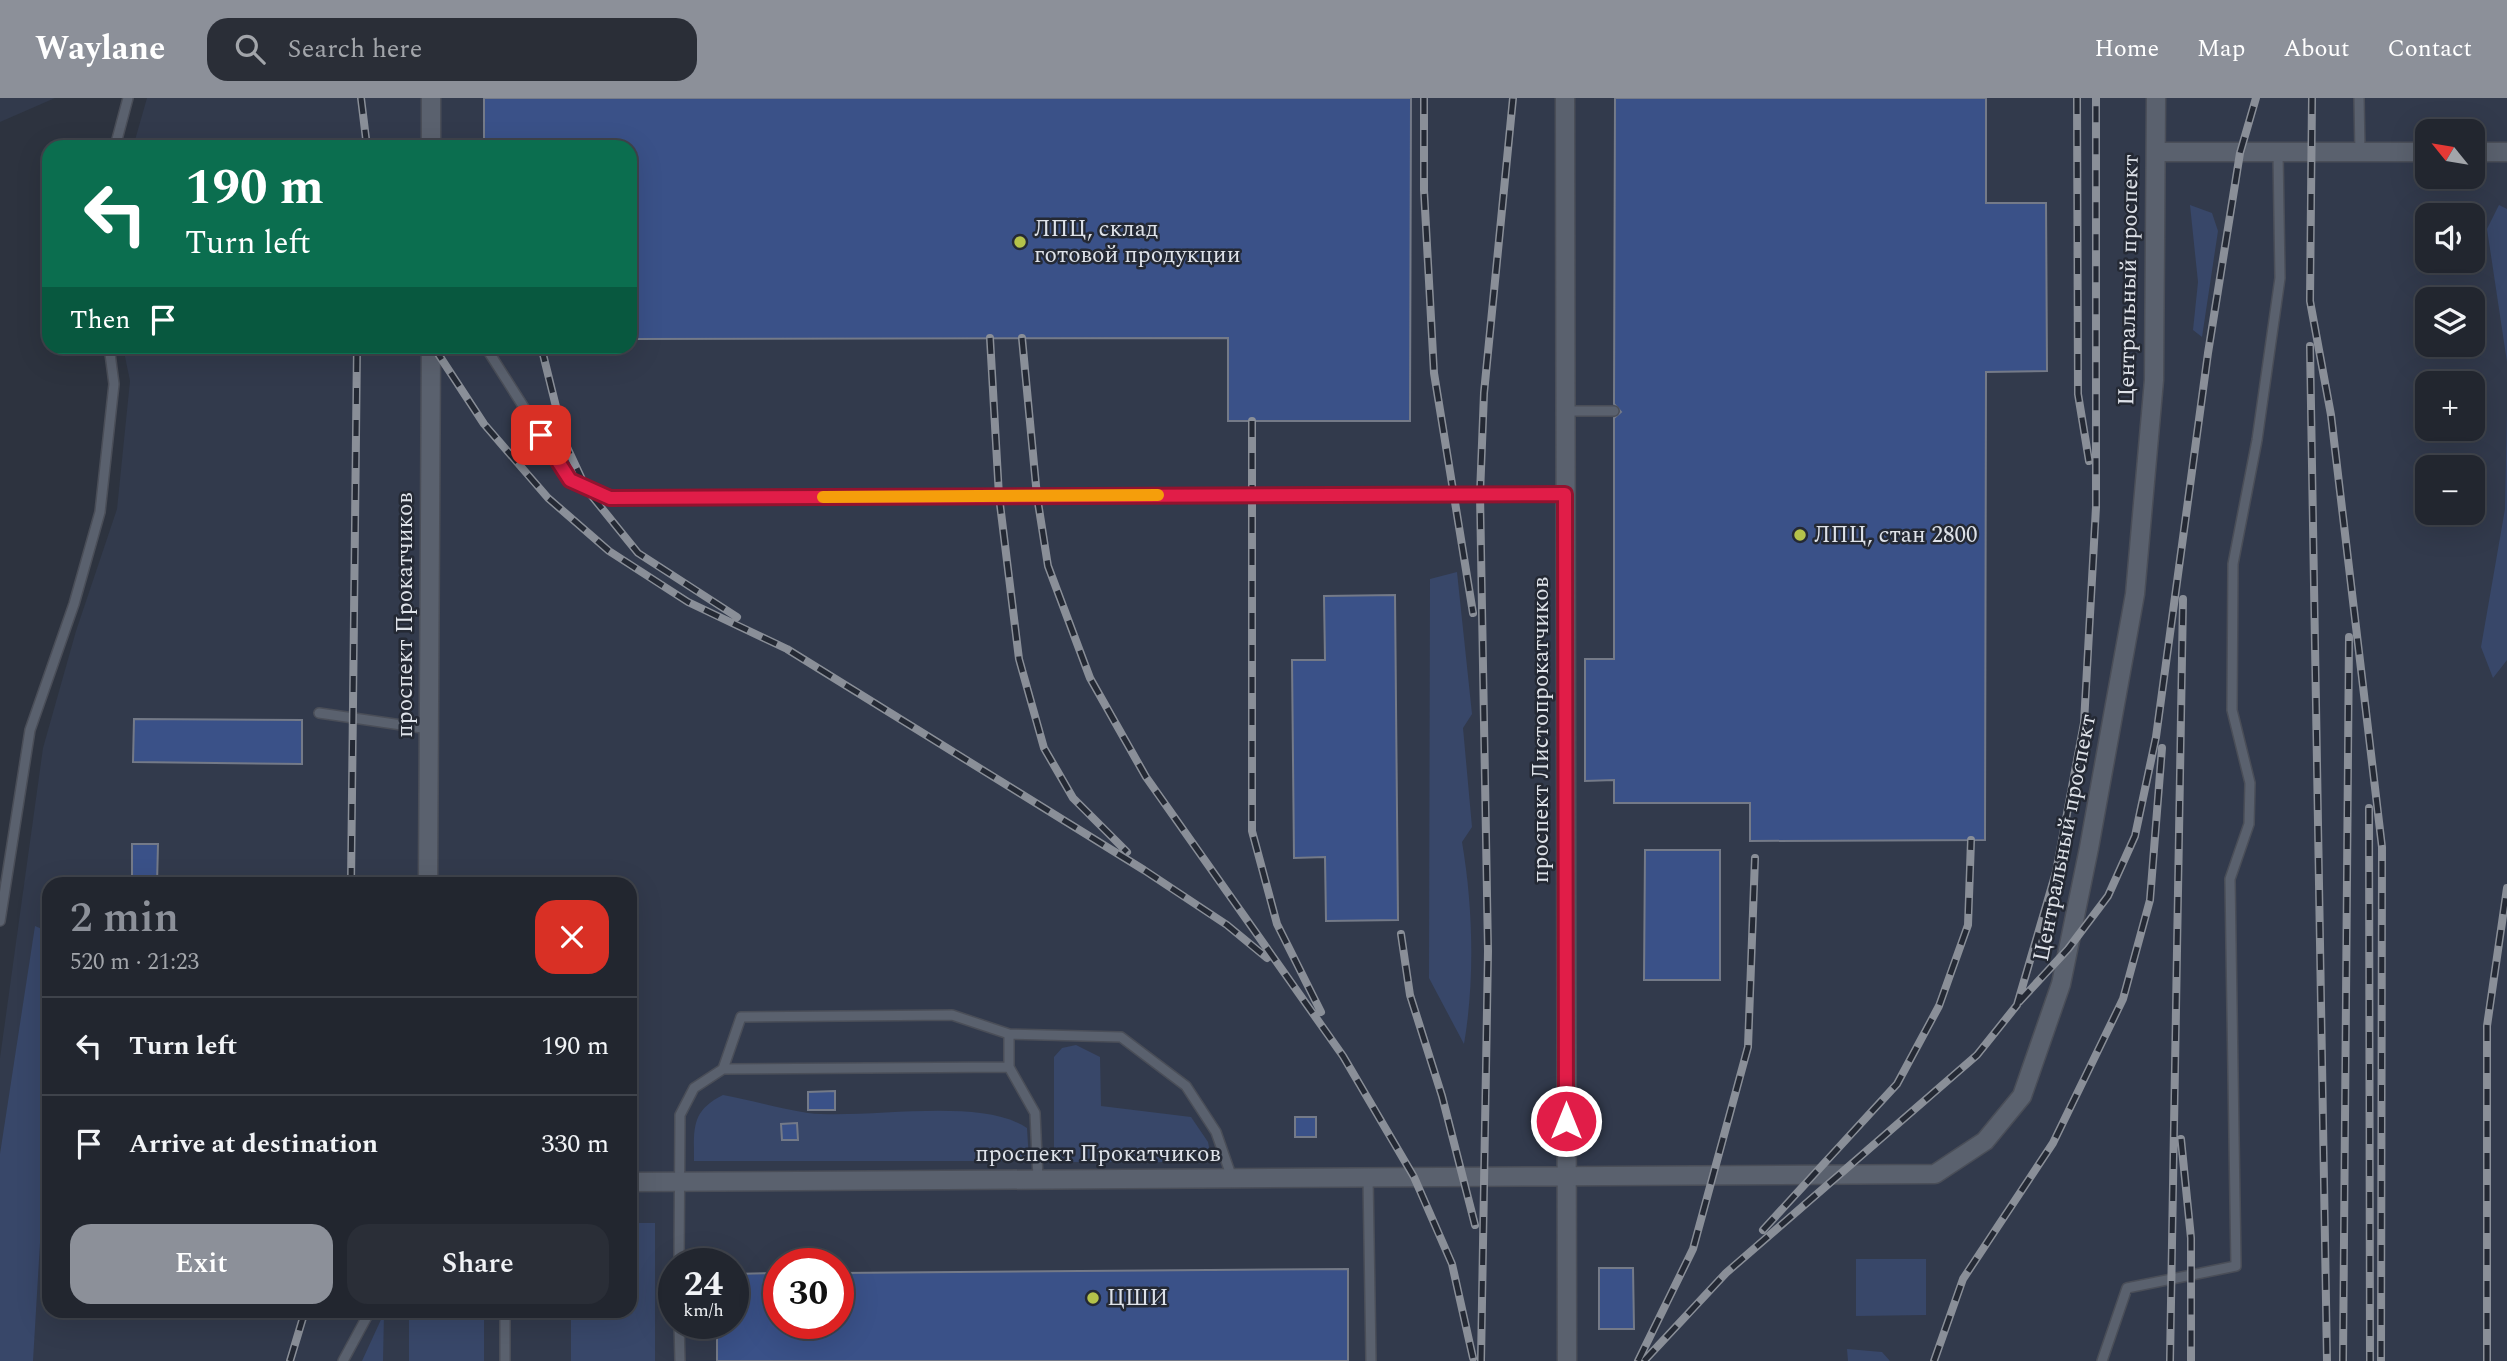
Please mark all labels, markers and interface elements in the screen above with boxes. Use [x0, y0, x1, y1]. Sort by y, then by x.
search box [207, 18, 697, 81]
text: Waylane [35, 24, 165, 74]
text: Search here [287, 29, 422, 69]
icon: search [231, 30, 269, 68]
text: Home [2094, 31, 2159, 67]
text: Map [2197, 31, 2245, 67]
text: About [2283, 31, 2349, 67]
text: Contact [2387, 31, 2472, 67]
north arrow [2415, 119, 2485, 189]
map controls [2415, 119, 2485, 525]
text: 190 m [185, 151, 324, 226]
street label: Центральный проспект [2109, 154, 2149, 406]
icon: left [70, 168, 161, 259]
button: sound [2415, 203, 2485, 273]
place label: ЛПЦ, склад готовой продукции [1034, 212, 1241, 273]
text: Turn left [185, 219, 311, 268]
marker: ЛПЦ, склад готовой продукции [1012, 234, 1028, 250]
button: layers [2415, 287, 2485, 357]
text: Then [70, 300, 130, 340]
icon: arrive [144, 301, 182, 339]
button: + [2415, 371, 2485, 441]
pin [511, 405, 571, 465]
icon: arrive [522, 416, 560, 454]
button: − [2415, 455, 2485, 525]
street label: проспект Прокатчиков [388, 492, 423, 738]
place label: ЛПЦ, стан 2800 [1814, 518, 1977, 553]
marker: ЛПЦ, стан 2800 [1792, 527, 1808, 543]
street label: проспект Листопрокатчиков [1524, 577, 1559, 883]
street label: Центральный проспект [2024, 711, 2106, 965]
text: 2 min [70, 887, 179, 950]
button: close [535, 900, 609, 974]
text: 520 m · 21:23 [70, 945, 199, 980]
text: Turn left [129, 1026, 237, 1066]
text: 190 m [541, 1026, 609, 1066]
icon: left [70, 1027, 108, 1065]
position arrow [1529, 1084, 1603, 1158]
text: Arrive at destination [129, 1124, 378, 1164]
text: 330 m [541, 1124, 609, 1164]
icon: arrive [70, 1125, 108, 1163]
street label: проспект Прокатчиков [975, 1137, 1221, 1172]
button: Exit [70, 1224, 333, 1304]
button: Share [347, 1224, 609, 1304]
speed limit sign: 30 [763, 1248, 854, 1339]
text: 24 [684, 1258, 723, 1311]
place label: ЦШИ [1107, 1281, 1168, 1316]
marker: ЦШИ [1085, 1290, 1101, 1306]
text: km/h [683, 1297, 724, 1324]

